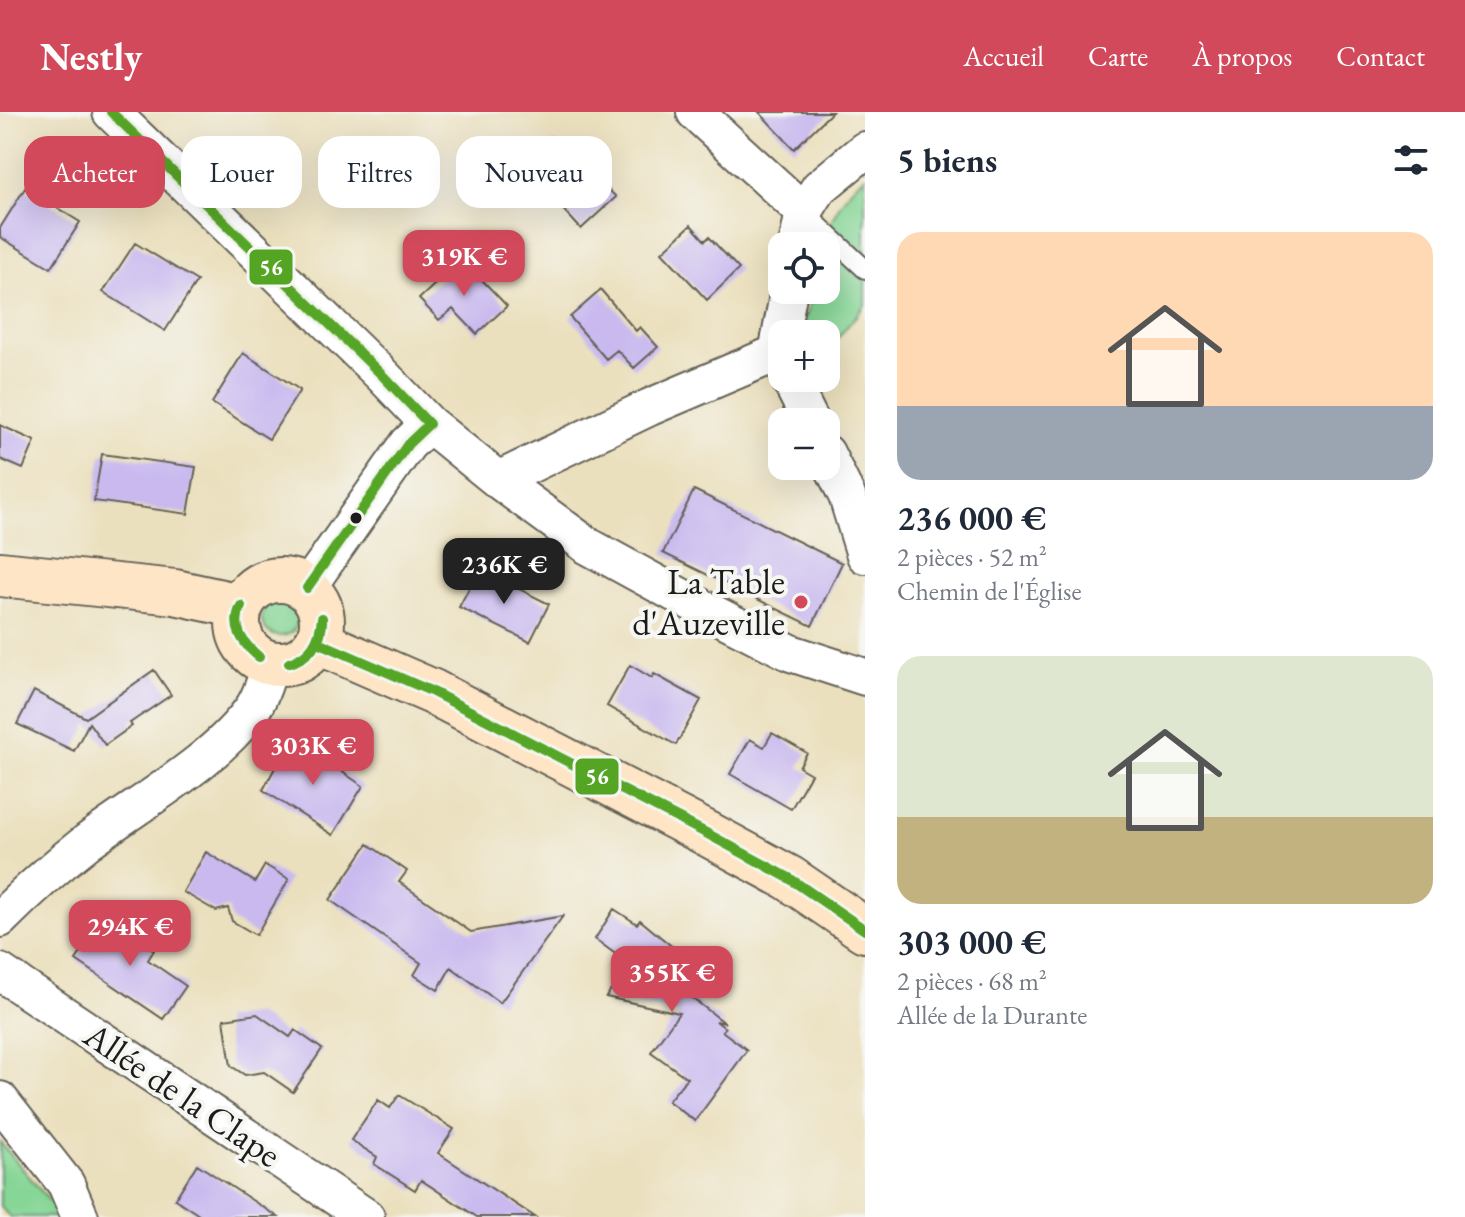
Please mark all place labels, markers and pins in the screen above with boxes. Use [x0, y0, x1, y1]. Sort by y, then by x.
pin: 319K € [399, 230, 529, 298]
unlabelled marker [348, 510, 364, 526]
pin: 236K € [439, 538, 569, 606]
place label: La Table d'Auzeville [632, 558, 785, 646]
marker: La Table d'Auzeville [792, 593, 810, 611]
pin: 303K € [248, 719, 378, 787]
pin: 294K € [65, 900, 195, 968]
pin: 355K € [607, 946, 737, 1014]

